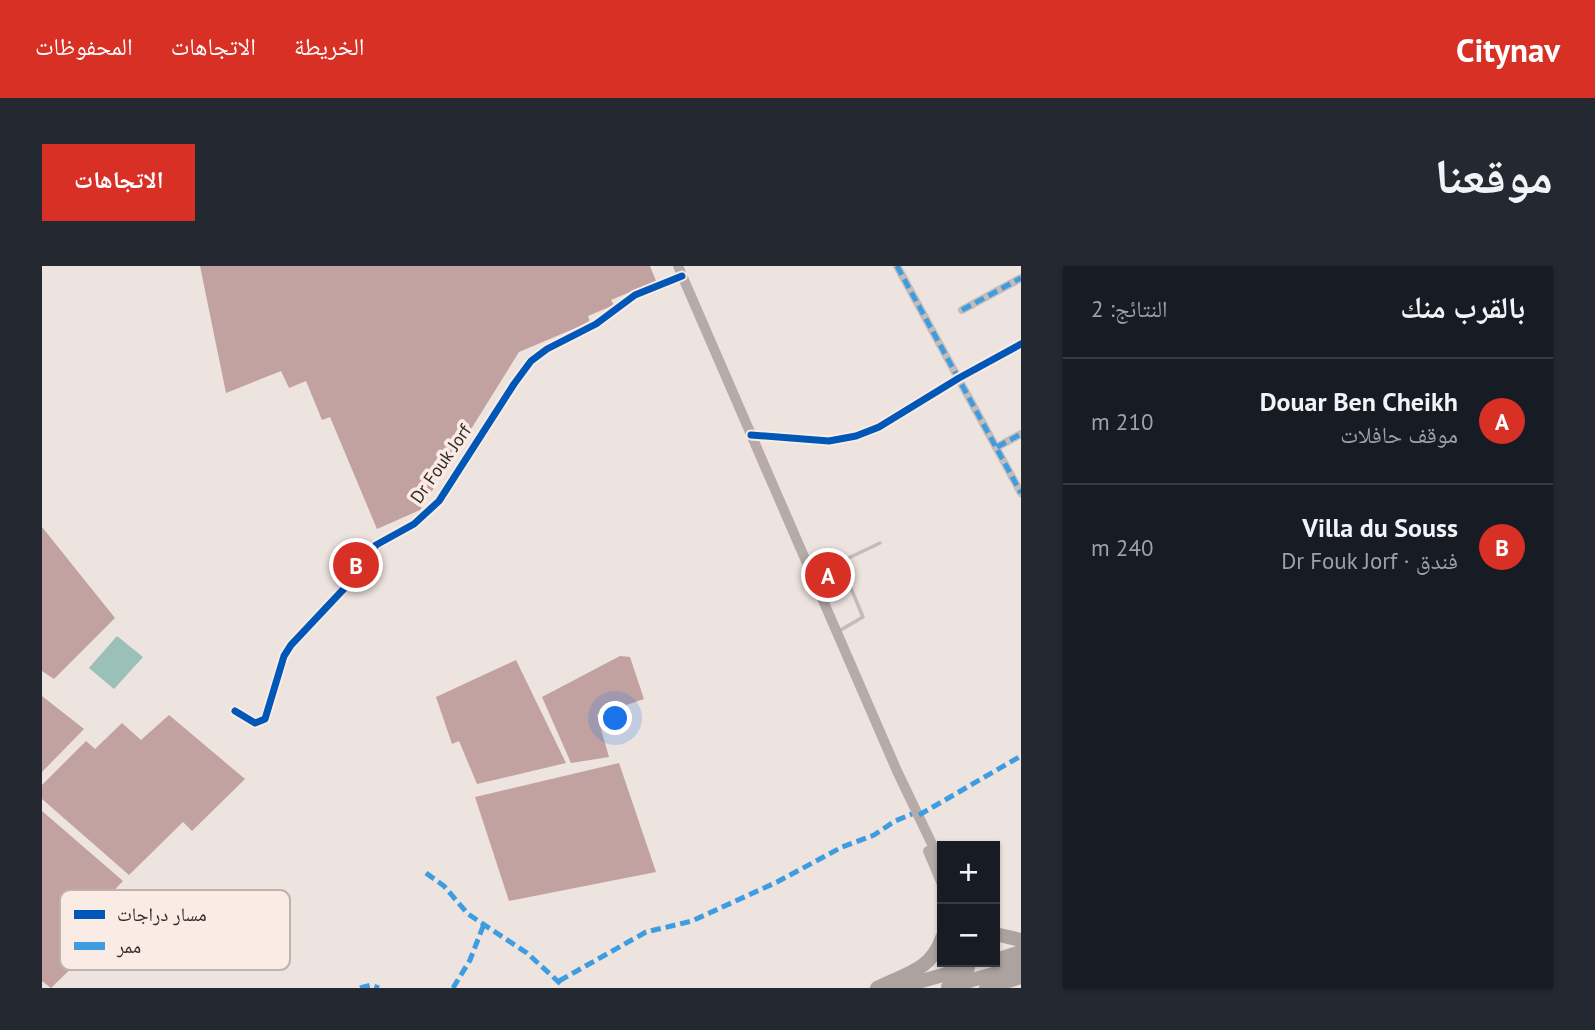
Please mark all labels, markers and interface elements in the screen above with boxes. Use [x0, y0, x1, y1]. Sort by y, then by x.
text: Citynav [1456, 28, 1560, 71]
text: المحفوظات [35, 31, 133, 62]
text: الاتجاهات [171, 31, 256, 62]
text: الخريطة [294, 31, 365, 62]
text: موقعنا [1435, 143, 1553, 207]
button: الاتجاهات [42, 144, 195, 221]
text: بالقرب منك [1400, 287, 1525, 326]
text: النتائج: 2 [1091, 294, 1168, 323]
text: Douar Ben Cheikh [1260, 385, 1458, 418]
text: 210 m [1091, 407, 1153, 436]
text: A [1495, 407, 1509, 436]
street label: Dr Fouk Jorf [405, 419, 477, 508]
text: موقف حافلات [1340, 420, 1458, 449]
text: Villa du Souss [1302, 511, 1458, 544]
text: 240 m [1091, 533, 1153, 562]
text: B [1495, 533, 1509, 562]
pin: B [333, 539, 379, 591]
text: فندق · Dr Fouk Jorf [1281, 546, 1458, 575]
pin: A [805, 549, 851, 601]
your location [598, 701, 632, 735]
map controls [937, 841, 1000, 967]
button: + [937, 841, 1000, 904]
legend [60, 890, 290, 970]
text: مسار دراجات [117, 902, 207, 926]
button: − [937, 904, 1000, 967]
text: ممر [116, 934, 141, 958]

